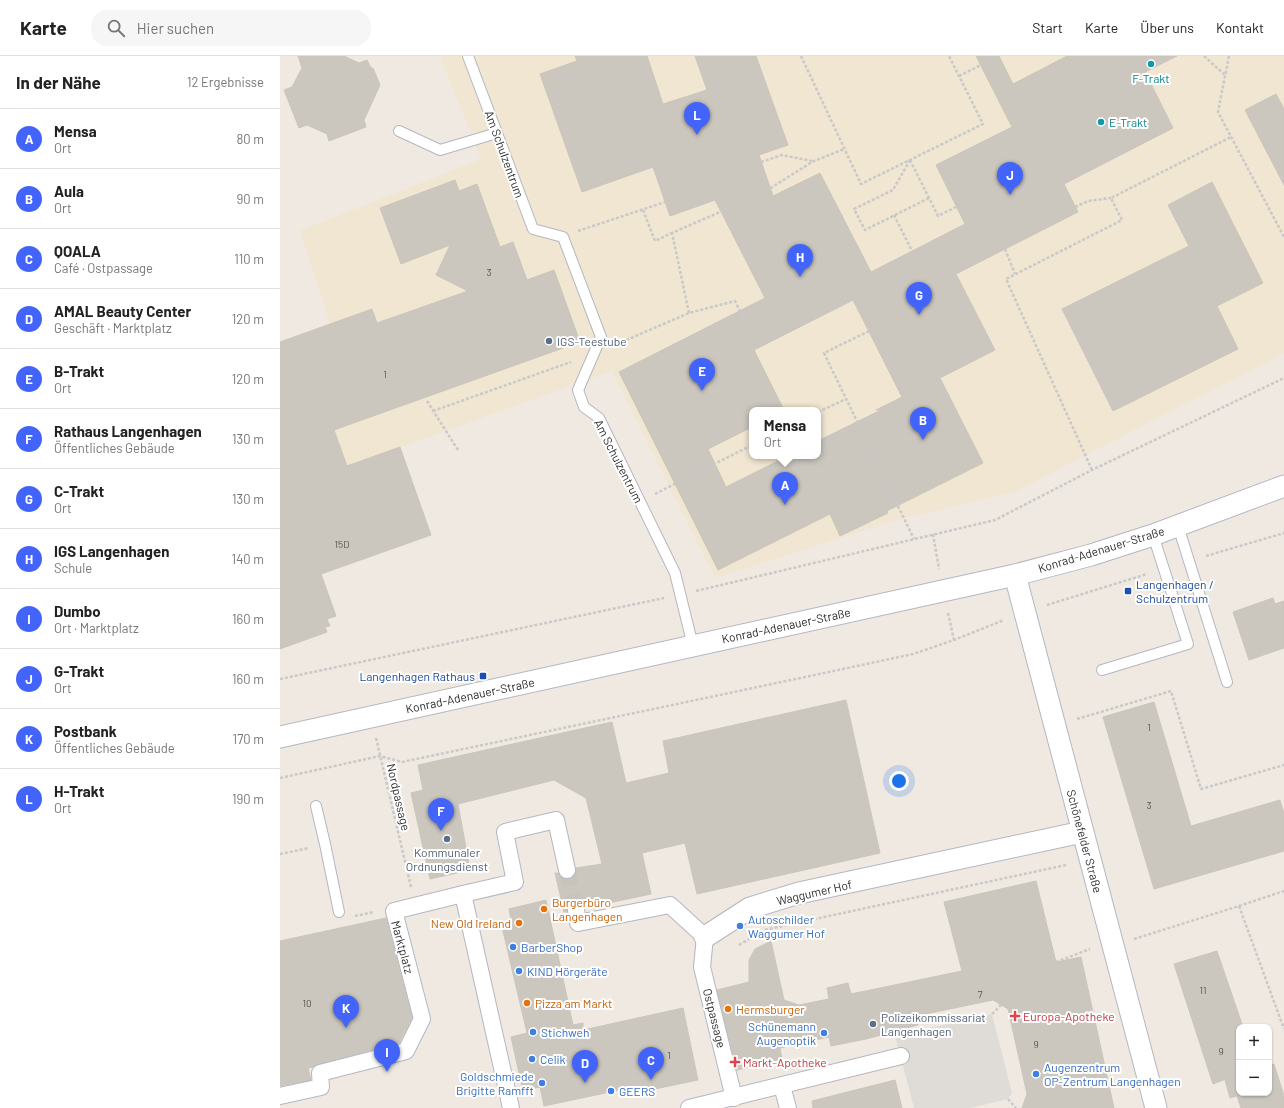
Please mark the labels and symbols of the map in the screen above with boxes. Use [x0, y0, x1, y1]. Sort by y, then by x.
marker: F-Trakt [1146, 59, 1156, 69]
place label: F-Trakt [1132, 71, 1170, 85]
pin: L [684, 102, 710, 135]
street label: Am Schulzentrum [483, 108, 527, 200]
place label: E-Trakt [1109, 115, 1147, 129]
marker: E-Trakt [1096, 117, 1106, 127]
pin: J [997, 162, 1023, 195]
pin: H [787, 244, 813, 277]
house number: 3 [486, 266, 492, 278]
pin: G [906, 282, 932, 315]
place label: IGS-Teestube [557, 334, 627, 348]
marker: IGS-Teestube [544, 336, 554, 346]
pin: E [689, 358, 715, 391]
house number: 1 [383, 368, 387, 380]
pin: B [910, 407, 936, 440]
street label: Am Schulzentrum [592, 417, 646, 505]
pin: A [772, 472, 798, 505]
street label: Konrad-Adenauer-Straße [1036, 523, 1166, 575]
house number: 15D [335, 538, 349, 550]
place label: Langenhagen / Schulzentrum [1136, 577, 1214, 605]
marker: Langenhagen / Schulzentrum [1123, 586, 1133, 596]
street label: Konrad-Adenauer-Straße [720, 604, 852, 646]
place label: Langenhagen Rathaus [359, 669, 475, 683]
marker: Langenhagen Rathaus [478, 671, 488, 681]
street label: Konrad-Adenauer-Straße [404, 674, 536, 716]
house number: 1 [1147, 721, 1151, 733]
street label: Nordpassage [384, 762, 414, 832]
your location [889, 771, 909, 791]
street label: Schönefelder Straße [1064, 788, 1106, 894]
pin: F [428, 798, 454, 831]
house number: 3 [1146, 799, 1152, 811]
marker: Kommunaler Ordnungsdienst [442, 834, 452, 844]
place label: Kommunaler Ordnungsdienst [406, 845, 488, 873]
street label: Waggumer Hof [775, 877, 853, 907]
place label: Burgerbüro Langenhagen [552, 895, 623, 923]
marker: Burgerbüro Langenhagen [539, 904, 549, 914]
place label: Autoschilder Waggumer Hof [748, 912, 825, 940]
place label: New Old Ireland [431, 916, 511, 930]
marker: New Old Ireland [514, 918, 524, 928]
street label: Marktplatz [389, 919, 417, 975]
marker: Autoschilder Waggumer Hof [735, 921, 745, 931]
place label: BarberShop [521, 940, 583, 954]
marker: BarberShop [508, 942, 518, 952]
place label: KIND Hörgeräte [527, 964, 608, 978]
marker: KIND Hörgeräte [514, 966, 524, 976]
house number: 11 [1199, 984, 1207, 996]
street label: Ostpassage [701, 987, 729, 1049]
house number: 7 [978, 988, 983, 1000]
pin: K [333, 995, 359, 1028]
place label: Pizza am Markt [535, 996, 612, 1010]
house number: 10 [302, 997, 312, 1009]
marker: Pizza am Markt [522, 998, 532, 1008]
place label: Hermsburger [736, 1002, 805, 1016]
marker: Hermsburger [723, 1004, 733, 1014]
place label: Europa-Apotheke [1023, 1009, 1115, 1023]
place label: Polizeikommissariat Langenhagen [881, 1010, 986, 1038]
marker: Europa-Apotheke [1010, 1011, 1020, 1021]
place label: Schünemann Augenoptik [748, 1019, 816, 1047]
marker: Polizeikommissariat Langenhagen [868, 1019, 878, 1029]
place label: Stichweh [541, 1025, 589, 1039]
marker: Stichweh [528, 1027, 538, 1037]
marker: Schünemann Augenoptik [819, 1028, 829, 1038]
house number: 9 [1033, 1038, 1039, 1050]
pin: I [374, 1039, 400, 1072]
house number: 9 [1218, 1045, 1224, 1057]
pin: C [638, 1047, 664, 1080]
house number: 1 [667, 1049, 671, 1061]
pin: D [572, 1050, 598, 1083]
place label: Celik [540, 1052, 566, 1066]
marker: Celik [527, 1054, 537, 1064]
place label: Markt-Apotheke [743, 1055, 827, 1069]
marker: Markt-Apotheke [730, 1057, 740, 1067]
place label: Augenzentrum OP-Zentrum Langenhagen [1044, 1060, 1181, 1088]
place label: Goldschmiede Brigitte Ramfft [456, 1069, 534, 1097]
marker: Augenzentrum OP-Zentrum Langenhagen [1031, 1069, 1041, 1079]
marker: Goldschmiede Brigitte Ramfft [537, 1078, 547, 1088]
place label: GEERS [619, 1084, 655, 1098]
marker: GEERS [606, 1086, 616, 1096]

